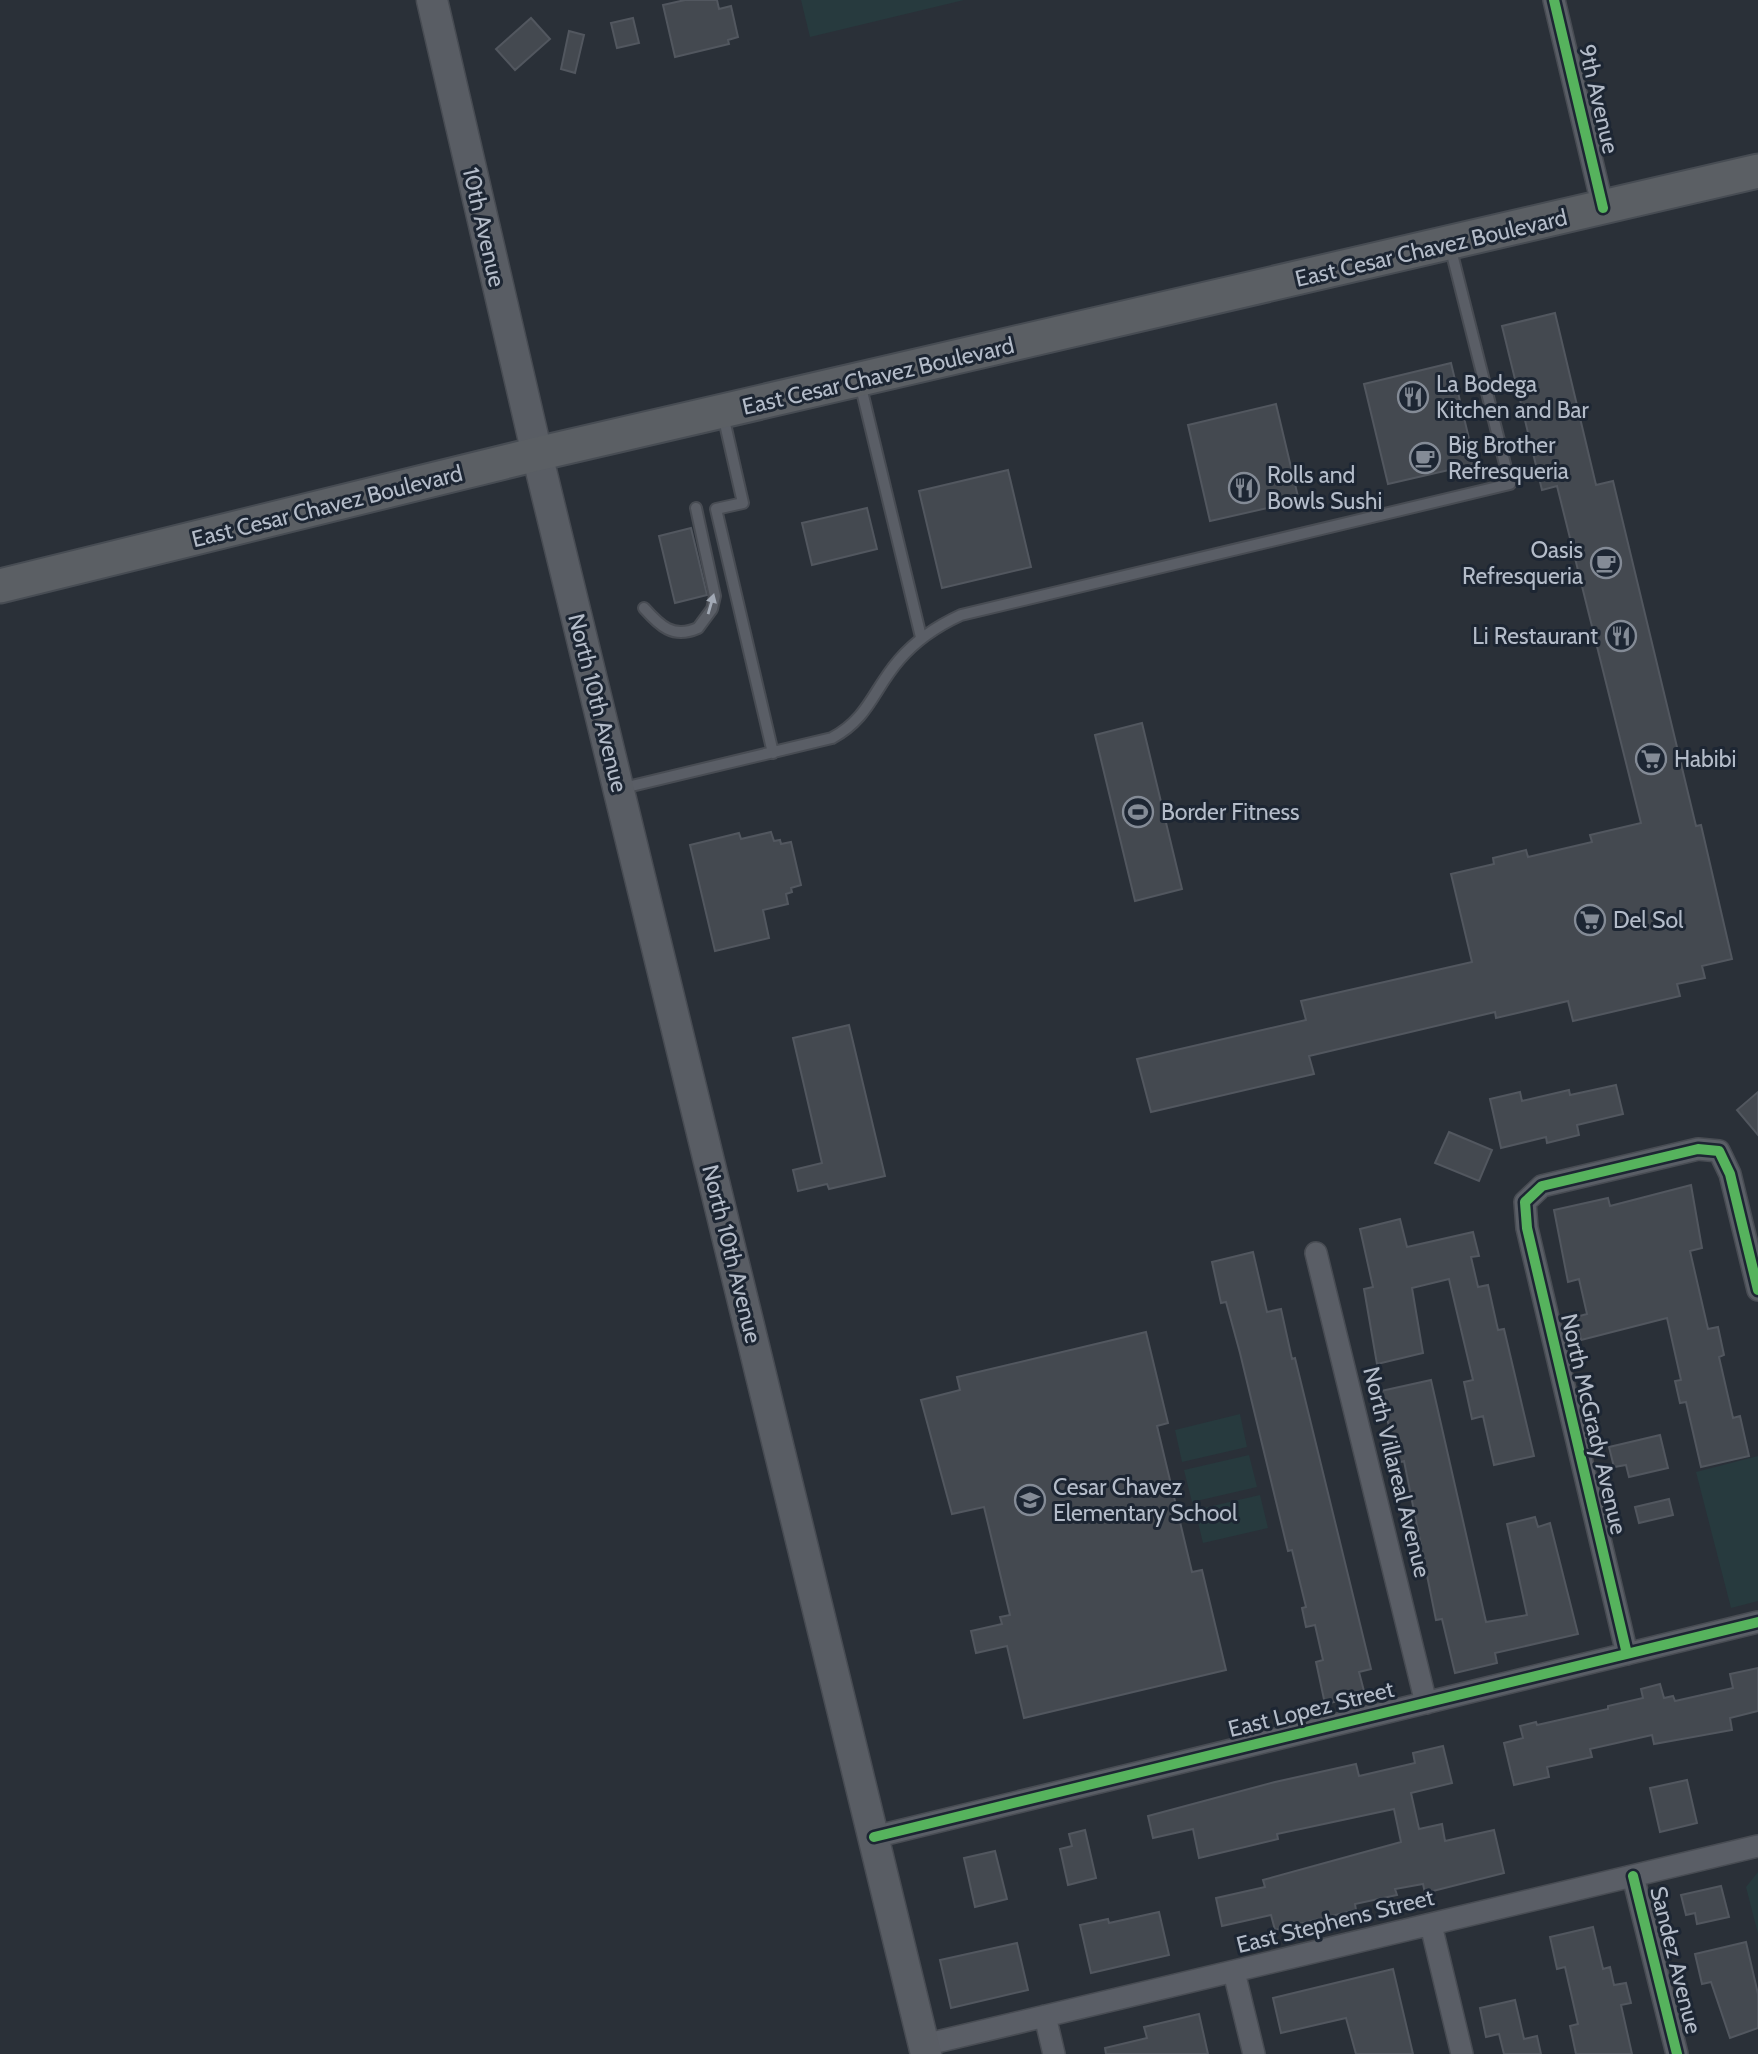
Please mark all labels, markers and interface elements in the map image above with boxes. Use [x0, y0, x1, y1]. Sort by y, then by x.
street label: 9th Avenue [1573, 42, 1625, 157]
street label: 10th Avenue [457, 164, 511, 290]
street label: East Cesar Chavez Boulevard [1292, 203, 1570, 293]
street label: East Cesar Chavez Boulevard [739, 331, 1017, 421]
place label: La Bodega Kitchen and Bar [1436, 370, 1589, 424]
restaurant icon: La Bodega Kitchen and Bar [1396, 380, 1430, 414]
place label: Big Brother Refresqueria [1448, 431, 1569, 485]
cafe icon: Big Brother Refresqueria [1408, 441, 1442, 475]
street label: East Cesar Chavez Boulevard [189, 459, 465, 553]
place label: Rolls and Bowls Sushi [1267, 461, 1382, 515]
restaurant icon: Rolls and Bowls Sushi [1227, 471, 1261, 505]
place label: Oasis Refresqueria [1462, 536, 1583, 590]
cafe icon: Oasis Refresqueria [1589, 546, 1623, 580]
one-way arrow [706, 594, 716, 615]
street label: North 10th Avenue [562, 611, 634, 795]
restaurant icon: Li Restaurant [1604, 619, 1638, 653]
place label: Li Restaurant [1472, 622, 1598, 650]
supermarket icon: Habibi [1634, 742, 1668, 776]
place label: Habibi [1674, 745, 1736, 773]
sports icon: Border Fitness [1121, 795, 1155, 829]
place label: Border Fitness [1161, 798, 1300, 826]
supermarket icon: Del Sol [1573, 903, 1607, 937]
place label: Del Sol [1613, 906, 1684, 934]
street label: North 10th Avenue [696, 1162, 768, 1346]
street label: North McGrady Avenue [1555, 1311, 1633, 1537]
street label: North Villareal Avenue [1357, 1364, 1437, 1581]
place label: Cesar Chavez Elementary School [1053, 1473, 1238, 1527]
school or university icon: Cesar Chavez Elementary School [1013, 1483, 1047, 1517]
street label: East Lopez Street [1225, 1675, 1397, 1743]
street label: East Stephens Street [1233, 1883, 1437, 1959]
street label: Sandez Avenue [1644, 1883, 1708, 2037]

